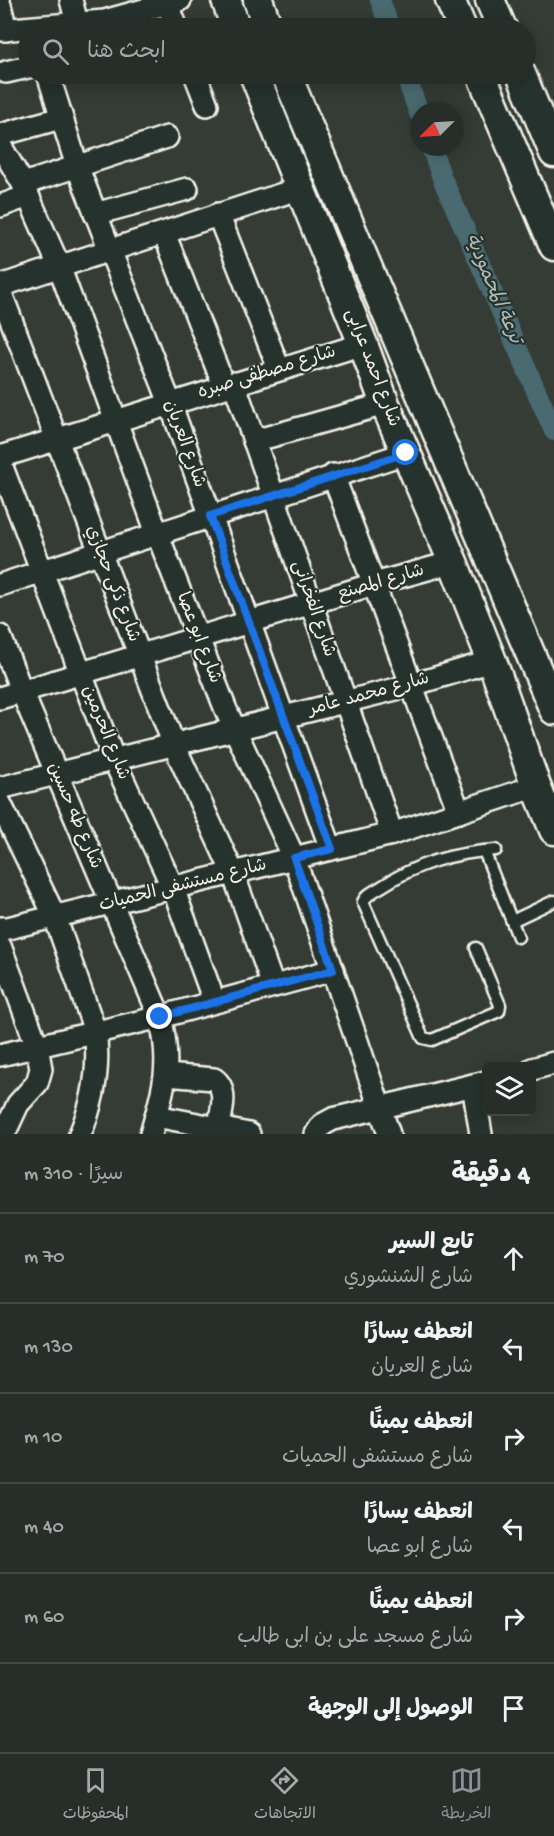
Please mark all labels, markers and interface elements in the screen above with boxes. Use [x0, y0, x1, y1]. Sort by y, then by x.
search box [18, 18, 536, 84]
icon: search [39, 35, 72, 68]
text: ابحث هنا [87, 40, 166, 66]
north arrow [410, 102, 464, 156]
water label: ترعة المحمودية [459, 230, 528, 350]
street label: شارع احمد عرابى [340, 306, 404, 430]
street label: شارع مصطفى صبره [195, 342, 339, 404]
street label: شارع العريان [158, 397, 210, 491]
route start [392, 439, 418, 465]
street label: شارع ذكى حجازي [80, 523, 144, 645]
street label: شارع الفخرانى [287, 558, 339, 660]
street label: شارع المصنع [335, 561, 427, 605]
street label: شارع ابو عصا [171, 590, 225, 686]
street label: شارع محمد عامر [304, 669, 432, 722]
street label: شارع الحرمين [77, 683, 133, 783]
street label: شارع طه حسين [42, 760, 106, 872]
street label: شارع مستشفى الحميات [97, 855, 269, 917]
route end [146, 1003, 172, 1029]
map controls [482, 1062, 536, 1116]
button: layers [482, 1062, 536, 1116]
text: 4 دقيقة [452, 1161, 530, 1192]
text: سيرًا · 310 m [24, 1164, 123, 1187]
text: تابع السير [389, 1231, 473, 1257]
icon: ahead [497, 1242, 530, 1275]
text: 70 m [24, 1247, 65, 1270]
text: شارع الشنشوري [344, 1267, 473, 1290]
text: انعطف يسارًا [364, 1321, 473, 1347]
icon: left [497, 1332, 530, 1365]
text: 130 m [24, 1337, 73, 1360]
text: شارع العريان [371, 1357, 473, 1380]
text: انعطف يمينًا [370, 1411, 473, 1437]
icon: right [497, 1422, 530, 1455]
text: 10 m [24, 1427, 62, 1450]
text: شارع مستشفى الحميات [282, 1447, 473, 1470]
text: انعطف يسارًا [364, 1501, 473, 1527]
icon: left [497, 1512, 530, 1545]
text: 40 m [24, 1517, 64, 1540]
text: شارع ابو عصا [367, 1537, 473, 1560]
text: انعطف يمينًا [370, 1591, 473, 1617]
icon: right [497, 1602, 530, 1635]
text: 60 m [24, 1607, 64, 1630]
text: شارع مسجد على بن ابى طالب [237, 1627, 473, 1650]
icon: arrive [497, 1692, 530, 1725]
text: الوصول إلى الوجهة [308, 1697, 473, 1723]
tab: المحفوظات [63, 1764, 129, 1827]
tab: الاتجاهات [254, 1764, 316, 1827]
tab: الخريطة [441, 1764, 491, 1827]

